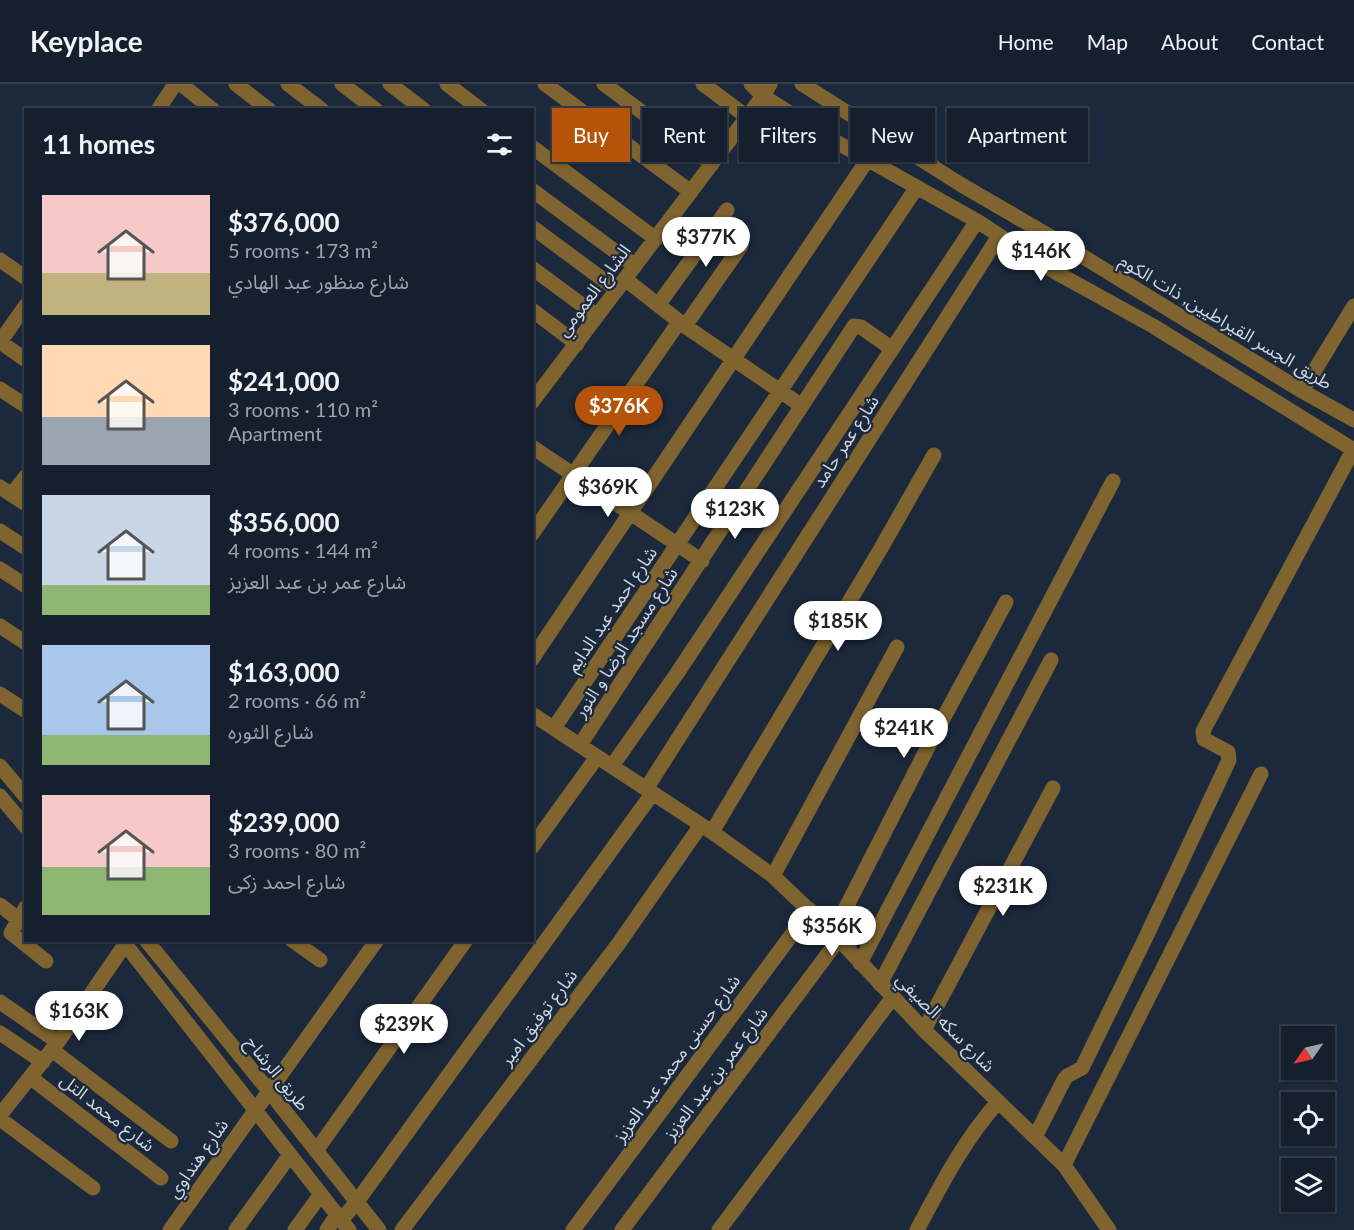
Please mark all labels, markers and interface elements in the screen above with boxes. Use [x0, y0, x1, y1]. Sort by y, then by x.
text: Keyplace [30, 24, 143, 58]
text: Home [998, 29, 1054, 54]
text: Map [1087, 29, 1128, 54]
text: About [1161, 29, 1218, 54]
text: Contact [1251, 29, 1324, 54]
chip: Buy [552, 108, 630, 162]
chip: Rent [642, 108, 727, 162]
chip: Filters [739, 108, 838, 162]
chip: New [850, 108, 935, 162]
chip: Apartment [947, 108, 1088, 162]
text: 11 homes [42, 128, 155, 160]
icon: filters [483, 128, 516, 161]
text: $376,000 [228, 206, 340, 238]
pin: $377K [664, 217, 748, 268]
icon: home [90, 219, 162, 291]
text: $377K [676, 224, 736, 248]
pin: $146K [999, 231, 1083, 282]
text: 5 rooms · 173 m² [228, 238, 378, 262]
text: $146K [1011, 238, 1071, 262]
street label: الشارع العمومي [551, 240, 638, 343]
street label: طريق الجسر القيراطيين, ذات الكوم [1114, 249, 1336, 397]
text: شارع منظور عبد الهادي [228, 269, 409, 293]
text: $241,000 [228, 365, 340, 397]
icon: home [90, 369, 162, 441]
pin: $376K [577, 386, 661, 437]
street label: شارع عمر حامد [807, 391, 886, 494]
text: $376K [589, 393, 649, 417]
text: 3 rooms · 110 m² [228, 397, 378, 421]
text: Apartment [228, 421, 322, 445]
pin: $369K [566, 467, 650, 518]
text: $369K [578, 474, 638, 498]
pin: $123K [693, 489, 777, 540]
text: $123K [705, 496, 765, 520]
text: $356,000 [228, 506, 340, 538]
icon: home [90, 519, 162, 591]
text: 4 rooms · 144 m² [228, 538, 378, 562]
street label: شارع احمد عبد الدايم [561, 542, 665, 678]
street label: شارع مسجد الرضا و النور [568, 563, 685, 724]
text: شارع عمر بن عبد العزيز [228, 569, 406, 593]
pin: $185K [796, 601, 880, 652]
text: $185K [808, 608, 868, 632]
text: $163,000 [228, 656, 340, 688]
icon: home [90, 669, 162, 741]
text: 2 rooms · 66 m² [228, 688, 366, 712]
pin: $241K [862, 708, 946, 759]
text: $241K [874, 715, 934, 739]
text: شارع الثوره [228, 719, 314, 743]
text: $239,000 [228, 806, 340, 838]
icon: home [90, 819, 162, 891]
text: 3 rooms · 80 m² [228, 838, 366, 862]
pin: $231K [961, 866, 1045, 917]
text: شارع احمد زكى [228, 869, 345, 893]
text: $231K [973, 873, 1033, 897]
pin: $356K [790, 906, 874, 957]
text: $356K [802, 913, 862, 937]
street label: شارع توفيق امير [494, 964, 585, 1073]
street label: شارع سكه الصيفي [889, 968, 1000, 1079]
street label: شارع حسنى محمد عبد العزيز [607, 970, 747, 1149]
pin: $163K [37, 991, 121, 1042]
text: $163K [49, 998, 109, 1022]
street label: شارع عمر بن عبد العزيز [657, 1002, 775, 1147]
pin: $239K [362, 1004, 446, 1055]
text: $239K [374, 1011, 434, 1035]
north arrow [1281, 1026, 1335, 1080]
map controls [1281, 1026, 1335, 1212]
street label: طريق الرشاح [239, 1031, 315, 1117]
street label: شارع محمد التل [54, 1068, 160, 1159]
button: locate [1281, 1092, 1335, 1146]
street label: شارع هنداوي [162, 1114, 236, 1204]
button: layers [1281, 1158, 1335, 1212]

